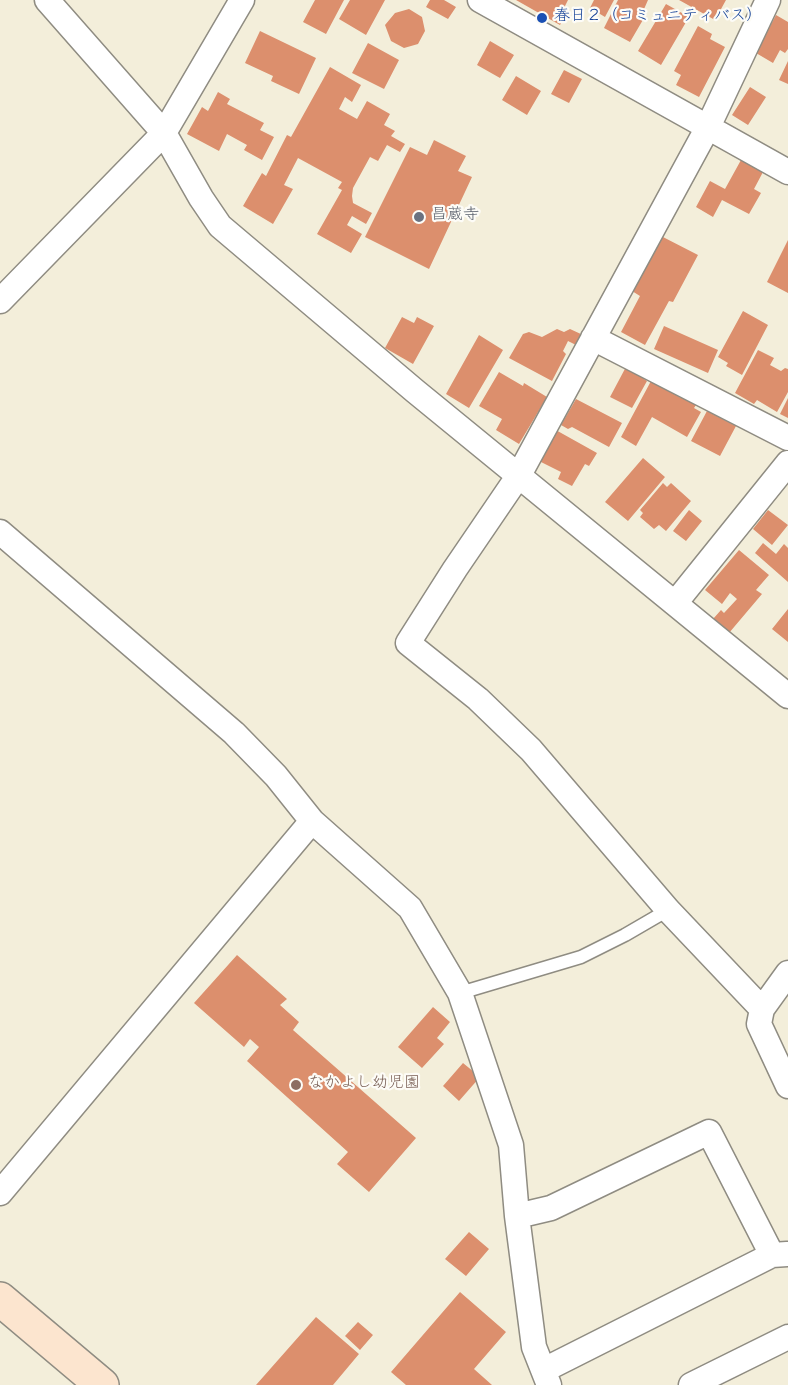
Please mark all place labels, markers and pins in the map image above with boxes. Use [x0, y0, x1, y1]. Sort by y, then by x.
place label: 春日２（コミュニティバス） [554, 8, 762, 28]
marker: 春日２（コミュニティバス） [535, 11, 549, 25]
place label: 昌蔵寺 [431, 207, 479, 227]
marker: 昌蔵寺 [412, 210, 426, 224]
place label: なかよし幼児園 [308, 1075, 420, 1095]
marker: なかよし幼児園 [289, 1078, 303, 1092]

